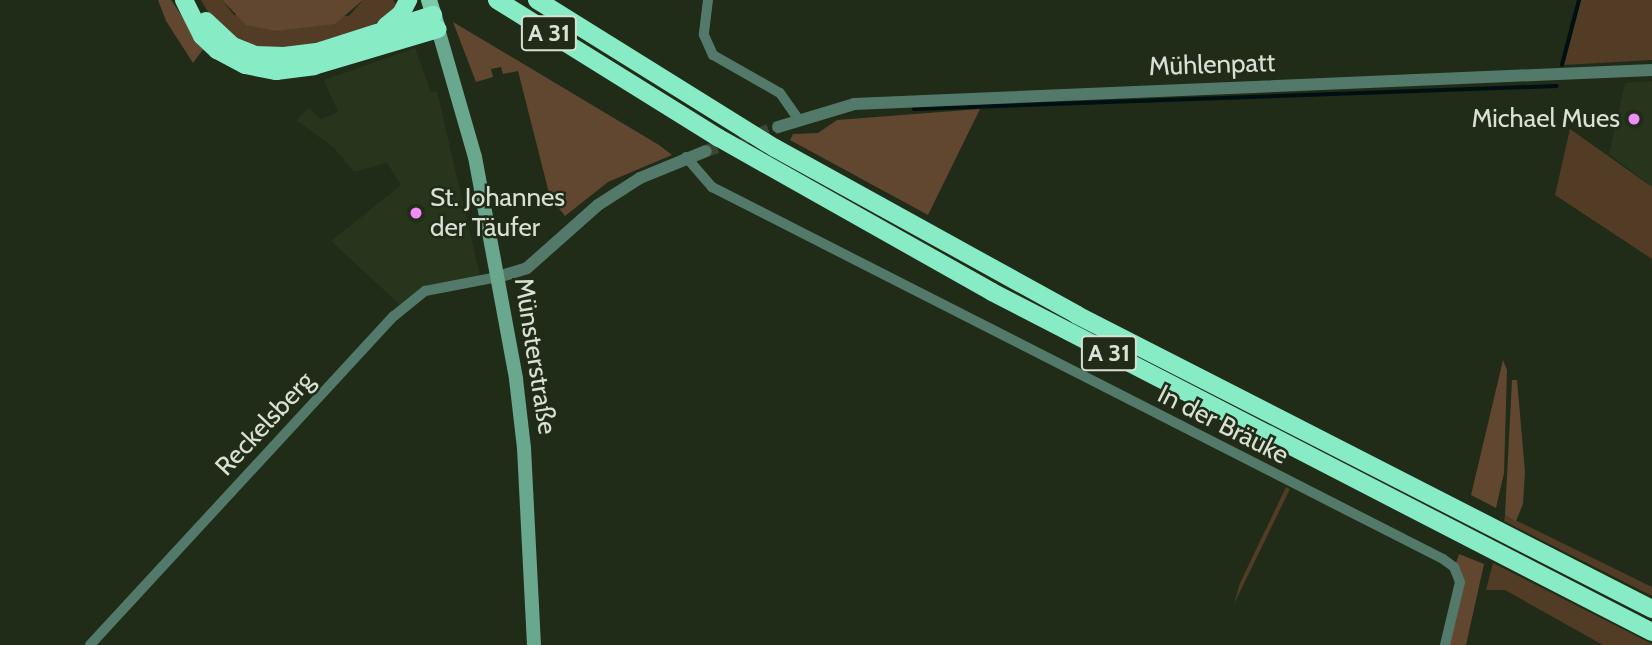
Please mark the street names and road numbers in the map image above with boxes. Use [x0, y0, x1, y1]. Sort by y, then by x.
road number: A 31 [519, 13, 579, 54]
street label: Mühlenpatt [1148, 47, 1276, 83]
street label: Münsterstraße [507, 275, 563, 437]
road number: A 31 [1079, 332, 1139, 374]
street label: Reckelsberg [209, 366, 321, 482]
street label: In der Bräuke [1152, 379, 1294, 471]

